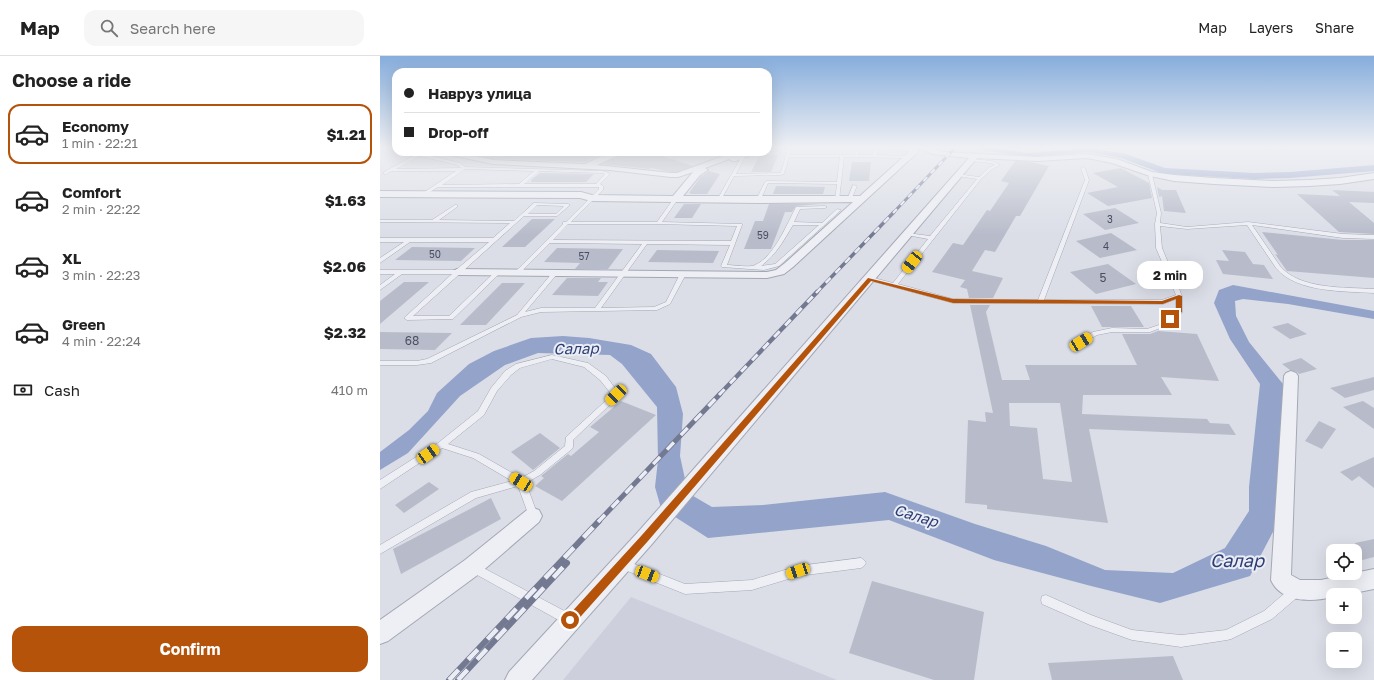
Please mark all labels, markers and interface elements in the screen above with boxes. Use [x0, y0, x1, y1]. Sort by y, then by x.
search box [84, 10, 364, 46]
text: Map [20, 16, 60, 39]
icon: search [98, 17, 120, 39]
text: Search here [130, 19, 216, 37]
text: Map [1198, 19, 1227, 36]
text: Layers [1249, 19, 1293, 36]
text: Share [1315, 19, 1354, 36]
text: Choose a ride [12, 69, 131, 91]
text: Навруз улица [428, 84, 532, 102]
icon: car [14, 116, 50, 152]
text: Economy [62, 117, 129, 135]
text: Drop-off [428, 123, 488, 141]
text: $1.21 [327, 125, 366, 143]
text: 1 min · 22:21 [62, 135, 138, 151]
icon: car [14, 182, 50, 218]
text: Comfort [62, 183, 121, 201]
text: $1.63 [325, 191, 366, 209]
text: 2 min · 22:22 [62, 201, 140, 217]
house number: 3 [1107, 213, 1113, 225]
house number: 59 [757, 229, 769, 241]
house number: 4 [1103, 240, 1109, 252]
icon: car [14, 248, 50, 284]
house number: 50 [429, 248, 441, 260]
text: XL [62, 249, 81, 267]
car [900, 249, 924, 275]
house number: 57 [578, 250, 590, 262]
text: $2.06 [323, 257, 366, 275]
callout: 2 min [1137, 261, 1203, 289]
text: 3 min · 22:23 [62, 267, 140, 283]
text: 2 min [1153, 267, 1187, 283]
house number: 5 [1100, 270, 1107, 285]
route end [1161, 310, 1179, 328]
icon: car [14, 314, 50, 350]
text: Green [62, 315, 105, 333]
text: $2.32 [324, 323, 366, 341]
car [1068, 331, 1094, 353]
text: 4 min · 22:24 [62, 333, 141, 349]
house number: 68 [405, 333, 419, 348]
water label: Салар [553, 339, 600, 357]
icon: cash [12, 379, 34, 401]
text: Cash [44, 381, 80, 399]
text: 410 m [331, 382, 368, 398]
car [603, 382, 629, 408]
car [415, 442, 441, 466]
car [508, 471, 534, 493]
water label: Салар [892, 500, 942, 531]
map controls [1326, 544, 1362, 668]
button: locate [1326, 544, 1362, 580]
water label: Салар [1210, 549, 1266, 571]
car [785, 562, 811, 580]
car [634, 564, 660, 584]
button: + [1326, 588, 1362, 624]
route start [561, 611, 579, 629]
button: Confirm [12, 626, 368, 672]
button: − [1326, 632, 1362, 668]

